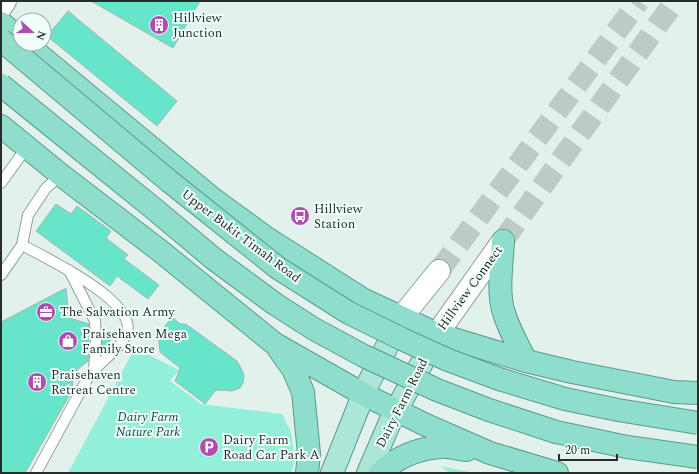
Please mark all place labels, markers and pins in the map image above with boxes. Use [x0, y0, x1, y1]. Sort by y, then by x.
place label: Hillview Junction [173, 8, 223, 43]
building icon: Hillview Junction [148, 14, 170, 36]
place label: Hillview Station [314, 199, 364, 234]
bus stop icon: Hillview Station [289, 205, 311, 227]
office icon: The Salvation Army [35, 301, 57, 323]
place label: The Salvation Army [60, 302, 175, 322]
place label: Praisehaven Mega Family Store [82, 324, 188, 359]
shop icon: Praisehaven Mega Family Store [57, 330, 79, 352]
place label: Praisehaven Retreat Centre [51, 365, 136, 400]
building icon: Praisehaven Retreat Centre [26, 371, 48, 393]
place label: Dairy Farm Road Car Park A [223, 430, 320, 465]
parking icon: Dairy Farm Road Car Park A [198, 436, 220, 458]

